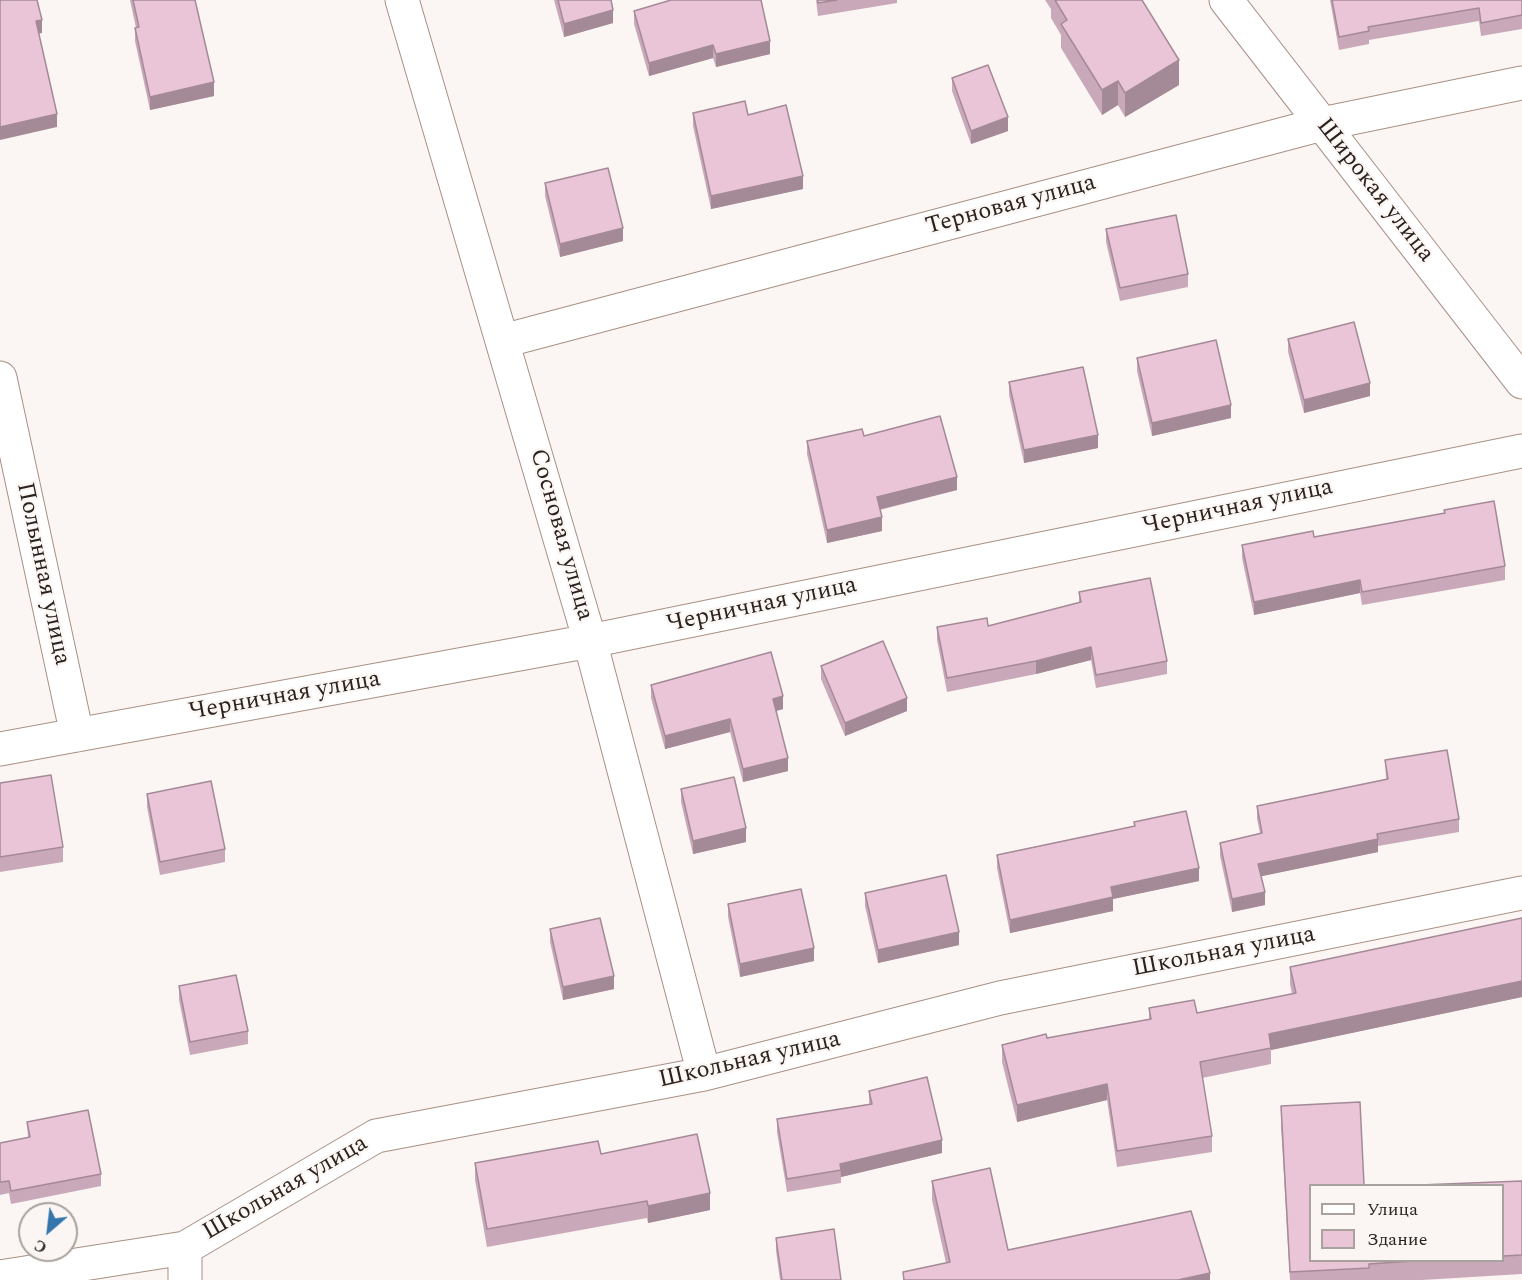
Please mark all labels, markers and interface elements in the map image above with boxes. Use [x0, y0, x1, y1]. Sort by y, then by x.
street label: Широкая улица [1309, 113, 1439, 269]
street label: Терновая улица [923, 169, 1099, 243]
street label: Сосновая улица [522, 446, 598, 624]
street label: Черничная улица [1140, 474, 1336, 542]
street label: Полынная улица [9, 480, 75, 668]
street label: Черничная улица [664, 572, 860, 640]
street label: Черничная улица [187, 666, 383, 728]
street label: Школьная улица [1130, 921, 1318, 985]
street label: Школьная улица [656, 1026, 844, 1096]
street label: Школьная улица [198, 1130, 374, 1248]
legend [1309, 1184, 1504, 1262]
text: Улица [1367, 1196, 1418, 1223]
north arrow [18, 1202, 78, 1262]
text: Здание [1367, 1226, 1427, 1253]
text: С [30, 1233, 51, 1259]

